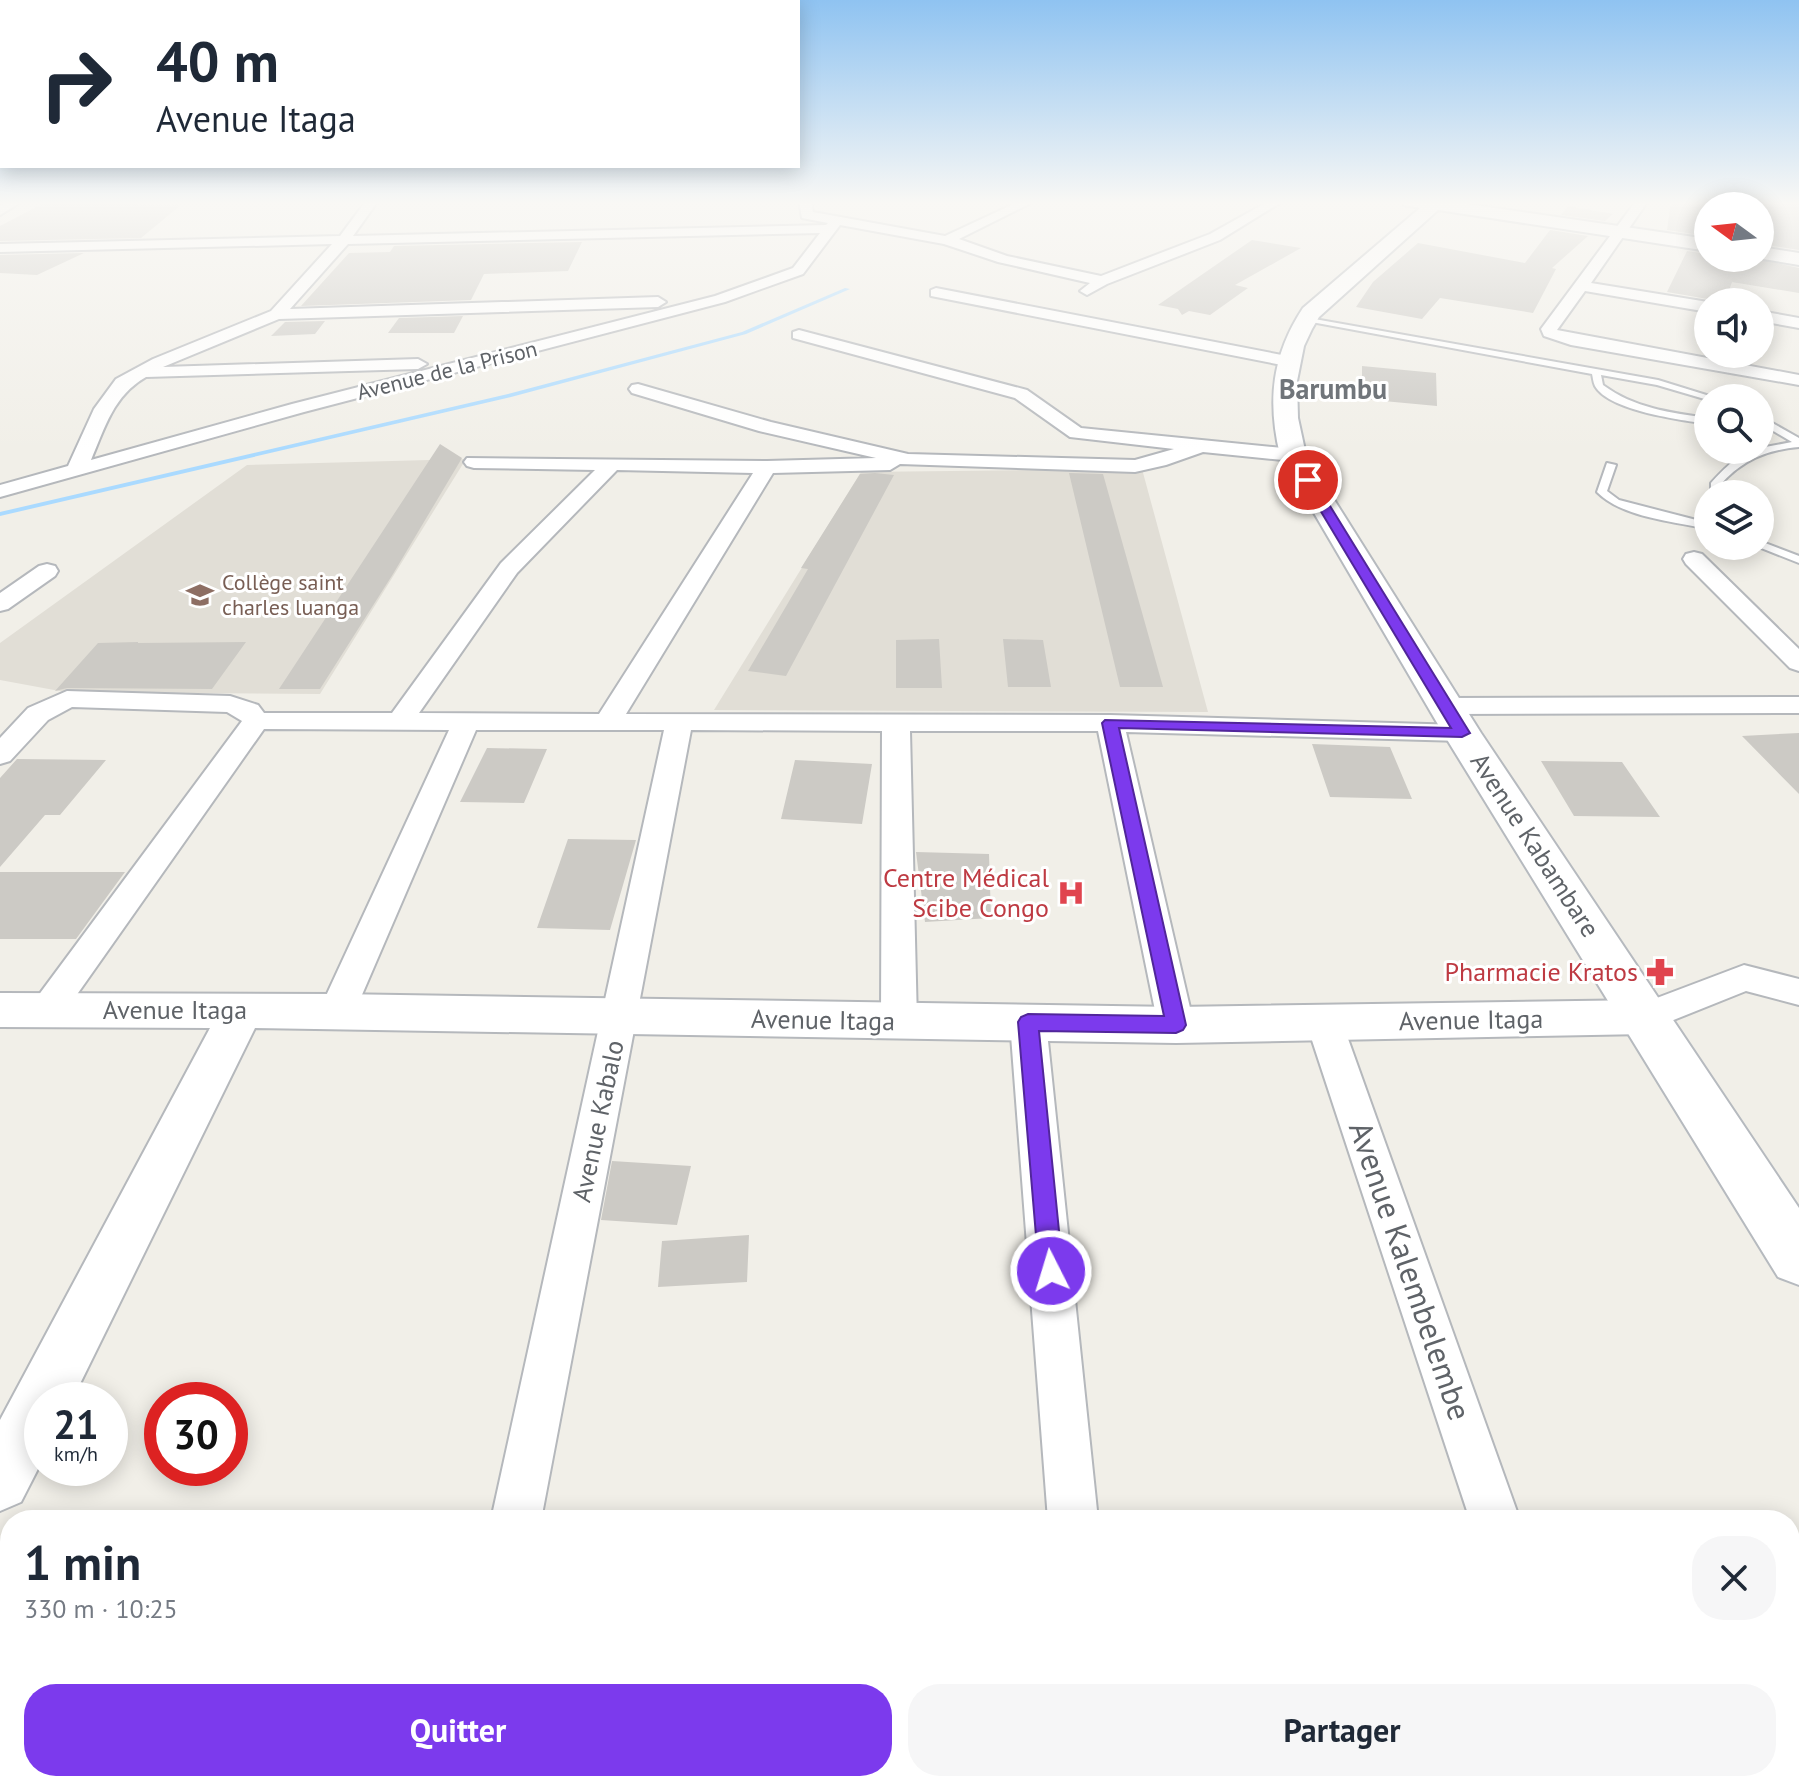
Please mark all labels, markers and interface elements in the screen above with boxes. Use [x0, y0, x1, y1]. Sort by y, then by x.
text: 40 m [156, 25, 279, 97]
icon: right [24, 32, 128, 136]
text: Avenue Itaga [156, 95, 356, 142]
north arrow [1694, 192, 1774, 272]
map controls [1694, 192, 1774, 560]
button: sound [1694, 288, 1774, 368]
street label: Avenue de la Prison [354, 334, 540, 406]
district label: Barumbu [1279, 370, 1387, 407]
button: search [1694, 384, 1774, 464]
pin [1274, 446, 1342, 514]
icon: arrive [1286, 458, 1330, 502]
button: layers [1694, 480, 1774, 560]
place label: Collège saint charles luanga [222, 568, 359, 621]
school or university icon: Collège saint charles luanga [185, 580, 215, 610]
street label: Avenue Kabambare [1464, 746, 1607, 943]
place label: Centre Médical Scibe Congo [883, 861, 1049, 924]
hospital icon: Centre Médical Scibe Congo [1056, 878, 1086, 908]
place label: Pharmacie Kratos [1444, 955, 1638, 988]
pharmacy icon: Pharmacie Kratos [1645, 957, 1675, 987]
street label: Avenue Itaga [103, 993, 247, 1026]
street label: Avenue Itaga [751, 1002, 895, 1037]
street label: Avenue Itaga [1399, 1002, 1543, 1037]
street label: Avenue Kabalo [564, 1037, 631, 1205]
street label: Avenue Kalembelembe [1340, 1116, 1482, 1426]
position arrow [1009, 1229, 1093, 1313]
speed limit sign: 30 [144, 1382, 248, 1486]
text: 21 [53, 1398, 99, 1450]
text: km/h [54, 1441, 98, 1467]
text: 1 min [24, 1531, 141, 1593]
button: close [1692, 1536, 1776, 1620]
text: 330 m · 10:25 [24, 1592, 178, 1625]
button: Quitter [24, 1684, 892, 1776]
button: Partager [908, 1684, 1776, 1776]

